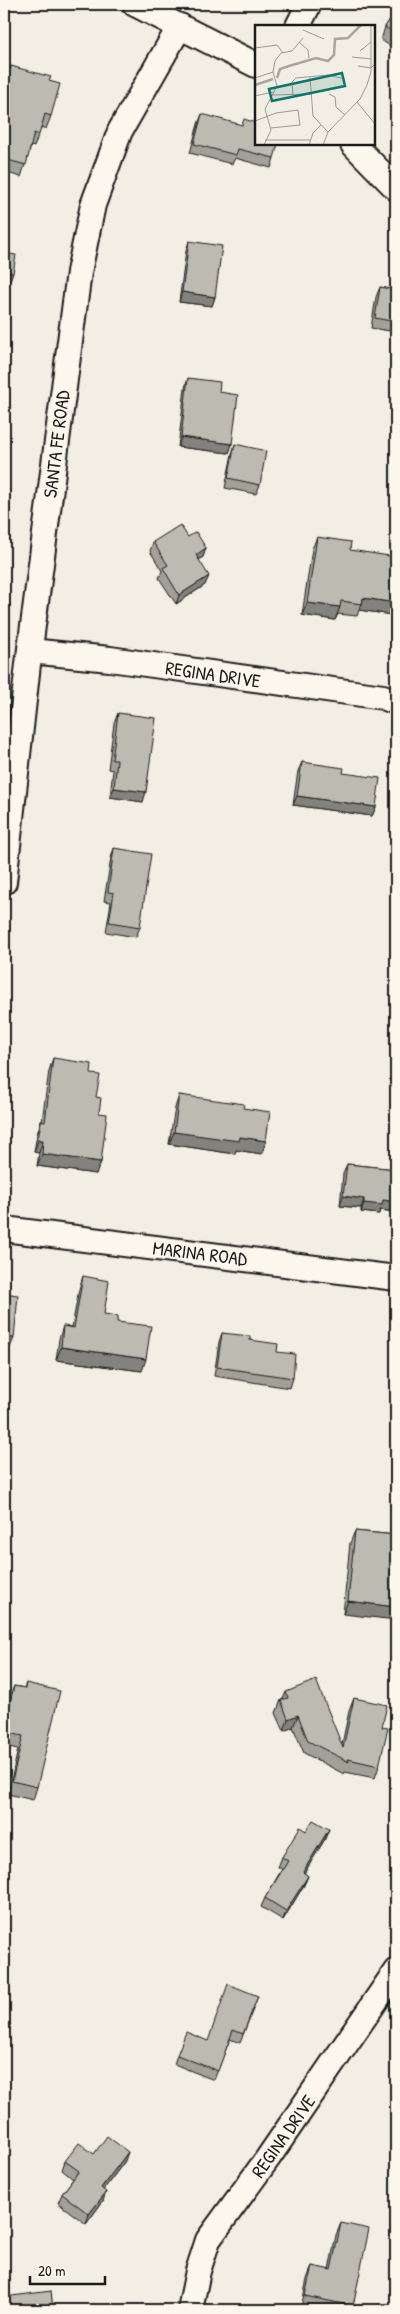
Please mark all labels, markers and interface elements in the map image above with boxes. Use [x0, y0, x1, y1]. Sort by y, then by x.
inset map [255, 25, 375, 145]
street label: SANTA FE ROAD [37, 389, 75, 499]
street label: REGINA DRIVE [164, 654, 263, 694]
street label: MARINA ROAD [151, 1234, 249, 1272]
street label: REGINA DRIVE [245, 2089, 321, 2183]
scale bar [30, 2254, 105, 2286]
text: 20 m [38, 2260, 65, 2281]

